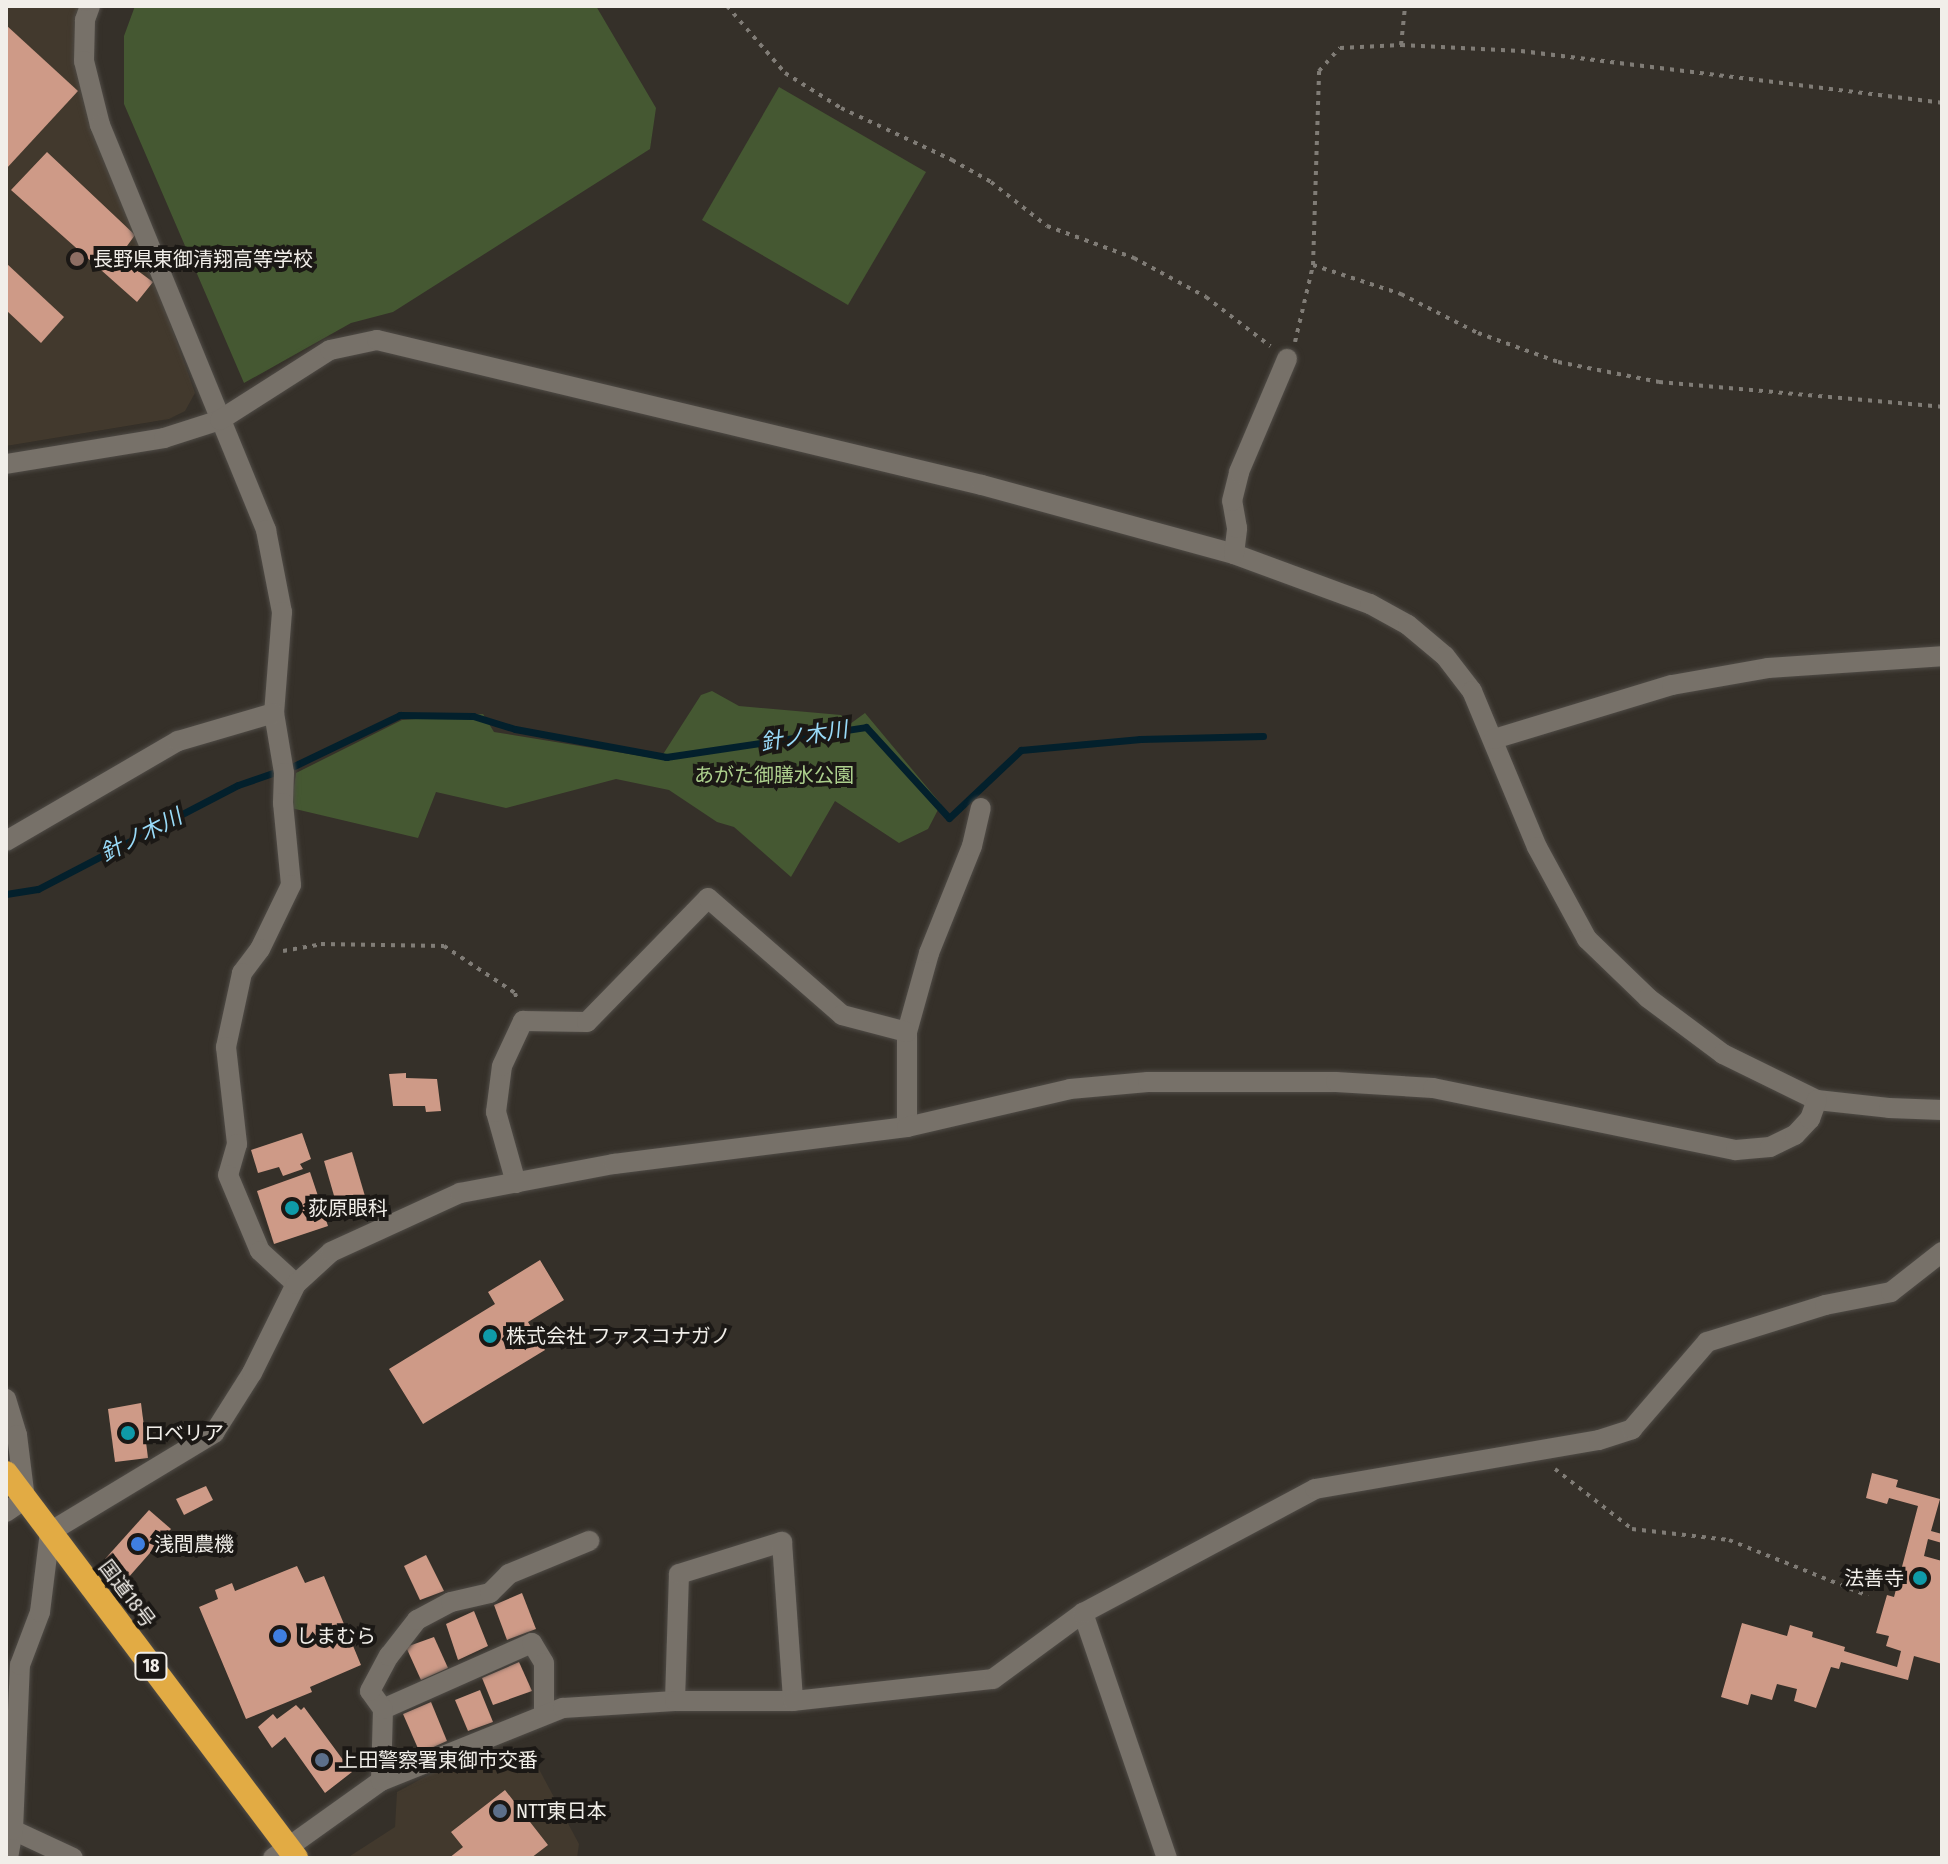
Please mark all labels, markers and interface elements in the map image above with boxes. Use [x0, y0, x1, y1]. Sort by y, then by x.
place label: 長野県東御清翔高等学校 [93, 247, 313, 271]
marker: 長野県東御清翔高等学校 [68, 250, 86, 268]
water label: 針ノ木川 [758, 716, 850, 756]
park label: あがた御膳水公園 [694, 763, 854, 787]
water label: 針ノ木川 [96, 803, 186, 867]
place label: 荻原眼科 [308, 1196, 388, 1220]
marker: 荻原眼科 [283, 1199, 301, 1217]
place label: 株式会社 ファスコナガノ [506, 1324, 731, 1348]
marker: 株式会社 ファスコナガノ [481, 1327, 499, 1345]
place label: ロベリア [144, 1421, 224, 1445]
marker: ロベリア [119, 1424, 137, 1442]
place label: 浅間農機 [154, 1532, 234, 1556]
marker: 浅間農機 [129, 1535, 147, 1553]
street label: 国道18号 [94, 1556, 160, 1632]
place label: 法善寺 [1844, 1566, 1904, 1590]
marker: 法善寺 [1911, 1569, 1929, 1587]
place label: しまむら [296, 1624, 376, 1648]
marker: しまむら [271, 1627, 289, 1645]
road number: 18 [133, 1652, 169, 1680]
place label: 上田警察署東御市交番 [338, 1748, 538, 1772]
marker: 上田警察署東御市交番 [313, 1751, 331, 1769]
place label: NTT東日本 [516, 1799, 607, 1823]
marker: NTT東日本 [491, 1802, 509, 1820]

